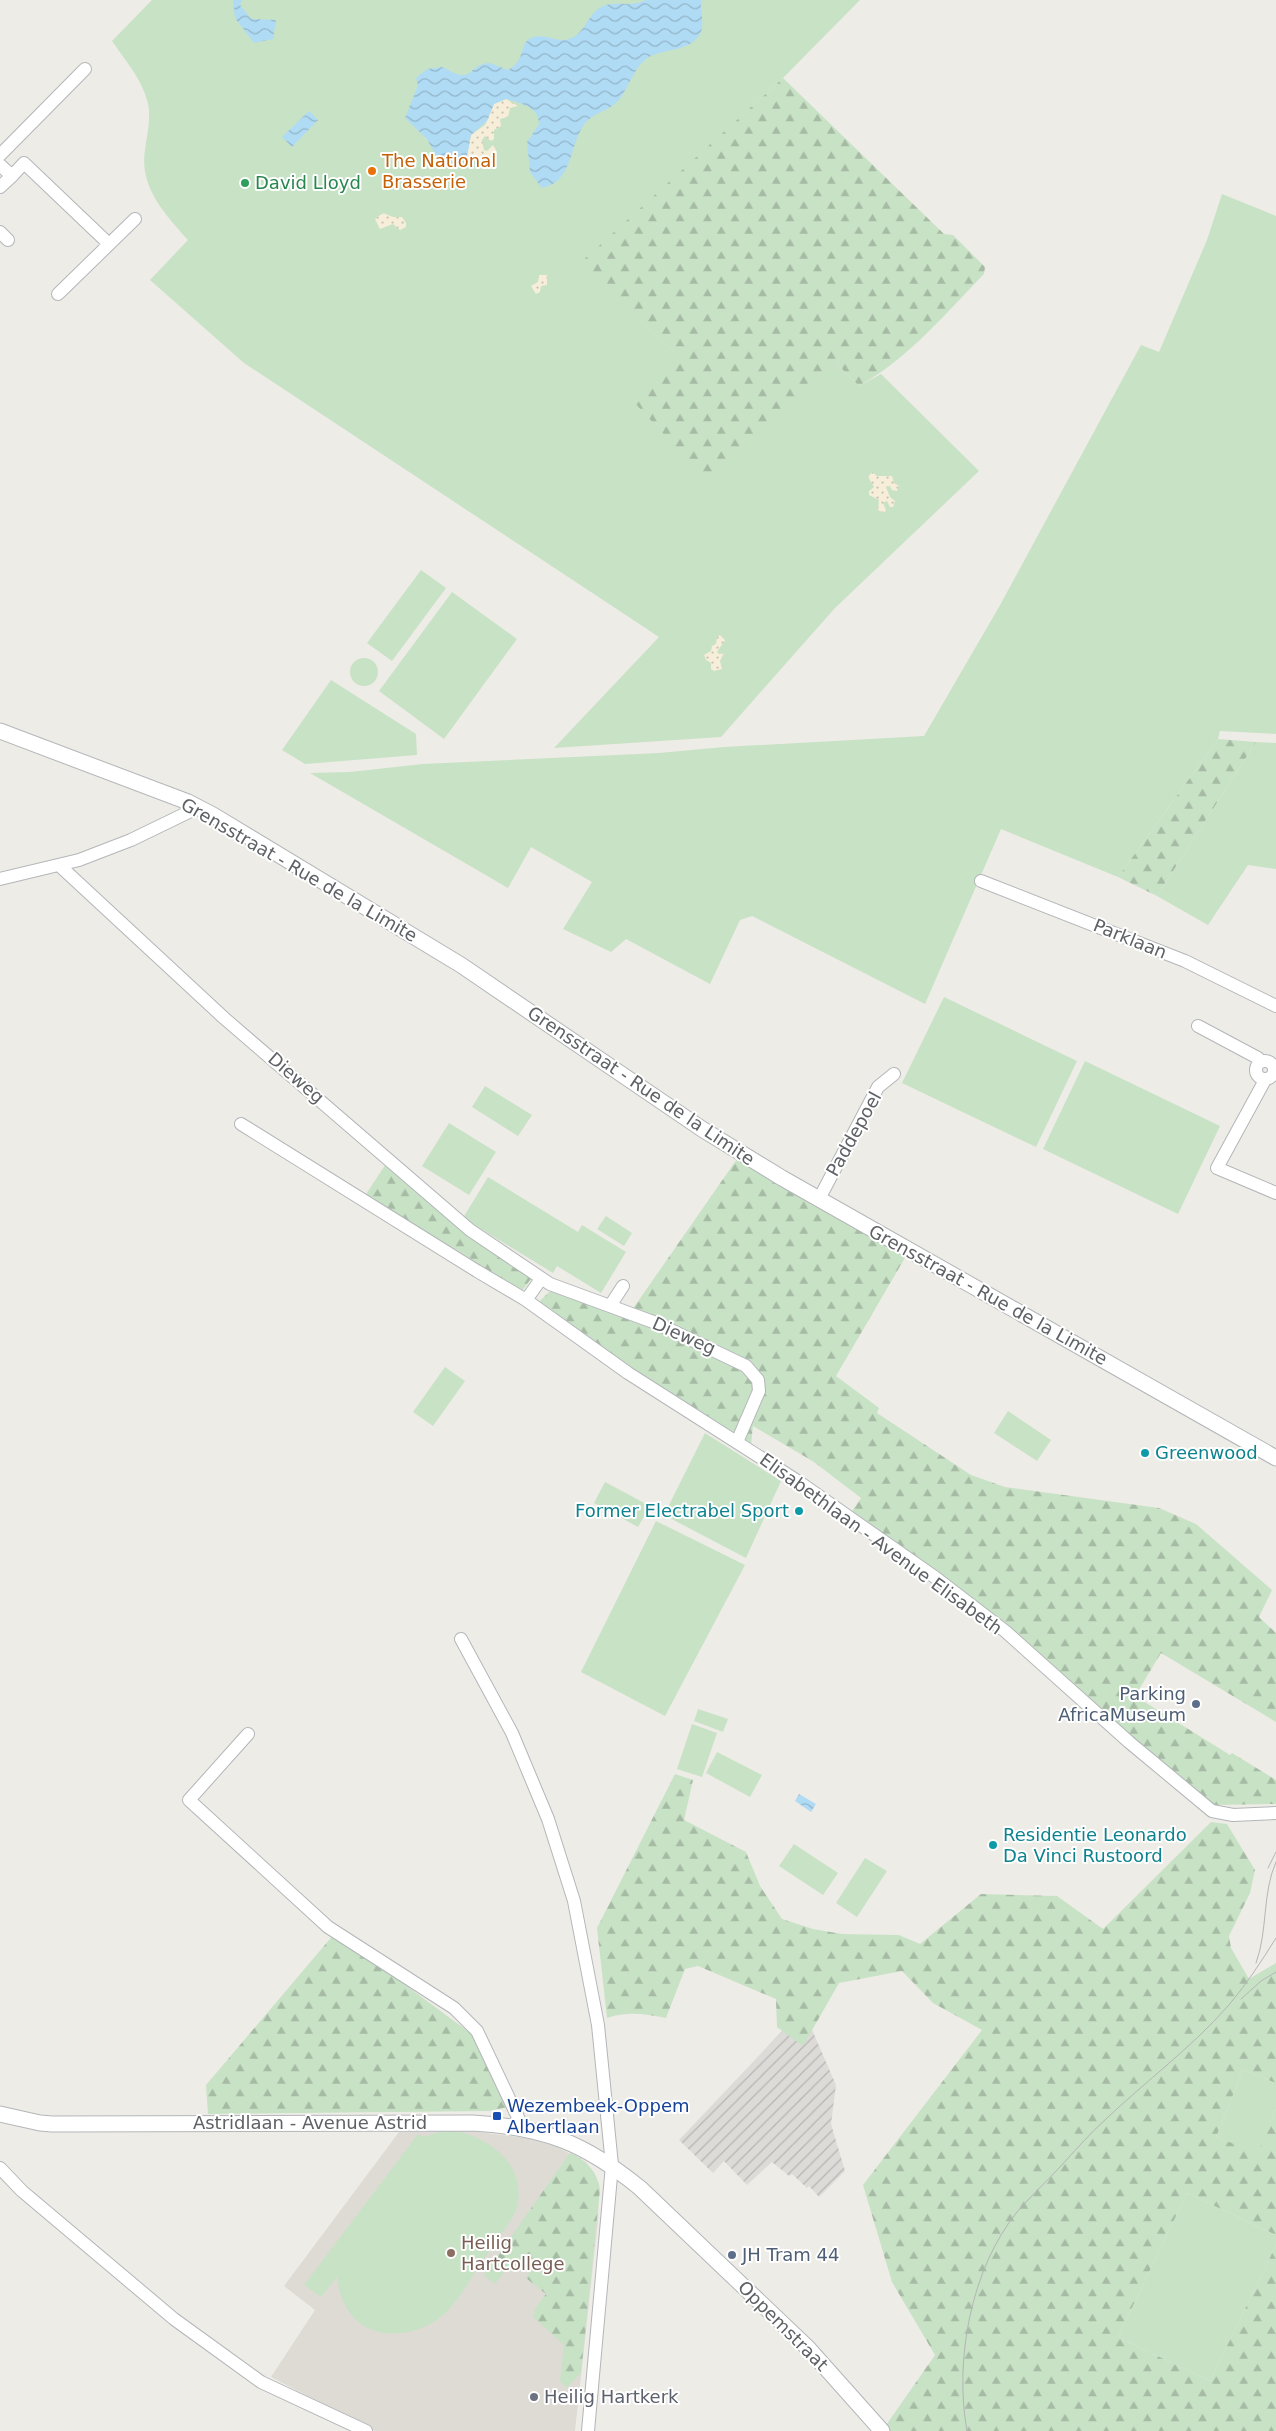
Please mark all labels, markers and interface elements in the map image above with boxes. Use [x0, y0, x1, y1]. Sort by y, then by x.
place label: The National Brasserie [381, 150, 496, 192]
marker: The National Brasserie [366, 165, 378, 177]
place label: David Lloyd [255, 172, 361, 193]
marker: David Lloyd [239, 177, 251, 189]
street label: Grensstraat - Rue de la Limite [177, 793, 421, 946]
street label: Parklaan [1090, 914, 1170, 963]
street label: Grensstraat - Rue de la Limite [524, 1002, 759, 1170]
street label: Dieweg [264, 1048, 329, 1108]
street label: Paddepoel [822, 1088, 885, 1180]
street label: Grensstraat - Rue de la Limite [865, 1220, 1111, 1369]
street label: Dieweg [649, 1312, 719, 1359]
place label: Greenwood [1155, 1442, 1258, 1463]
marker: Greenwood [1139, 1447, 1151, 1459]
street label: Elisabethlaan - Avenue Elisabeth [756, 1449, 1007, 1639]
place label: Former Electrabel Sport [575, 1500, 789, 1521]
marker: Former Electrabel Sport [793, 1505, 805, 1517]
place label: Parking AfricaMuseum [1058, 1683, 1186, 1725]
marker: Parking AfricaMuseum [1190, 1698, 1202, 1710]
place label: Residentie Leonardo Da Vinci Rustoord [1003, 1824, 1187, 1866]
marker: Residentie Leonardo Da Vinci Rustoord [987, 1839, 999, 1851]
place label: Wezembeek-Oppem Albertlaan [507, 2095, 690, 2137]
marker: Wezembeek-Oppem Albertlaan [491, 2110, 503, 2122]
street label: Astridlaan - Avenue Astrid [193, 2112, 427, 2133]
place label: Heilig Hartcollege [461, 2232, 565, 2274]
place label: JH Tram 44 [741, 2244, 840, 2265]
marker: Heilig Hartcollege [445, 2247, 457, 2259]
marker: JH Tram 44 [726, 2249, 738, 2261]
street label: Oppemstraat [734, 2276, 833, 2375]
place label: Heilig Hartkerk [544, 2386, 679, 2407]
marker: Heilig Hartkerk [528, 2391, 540, 2403]

